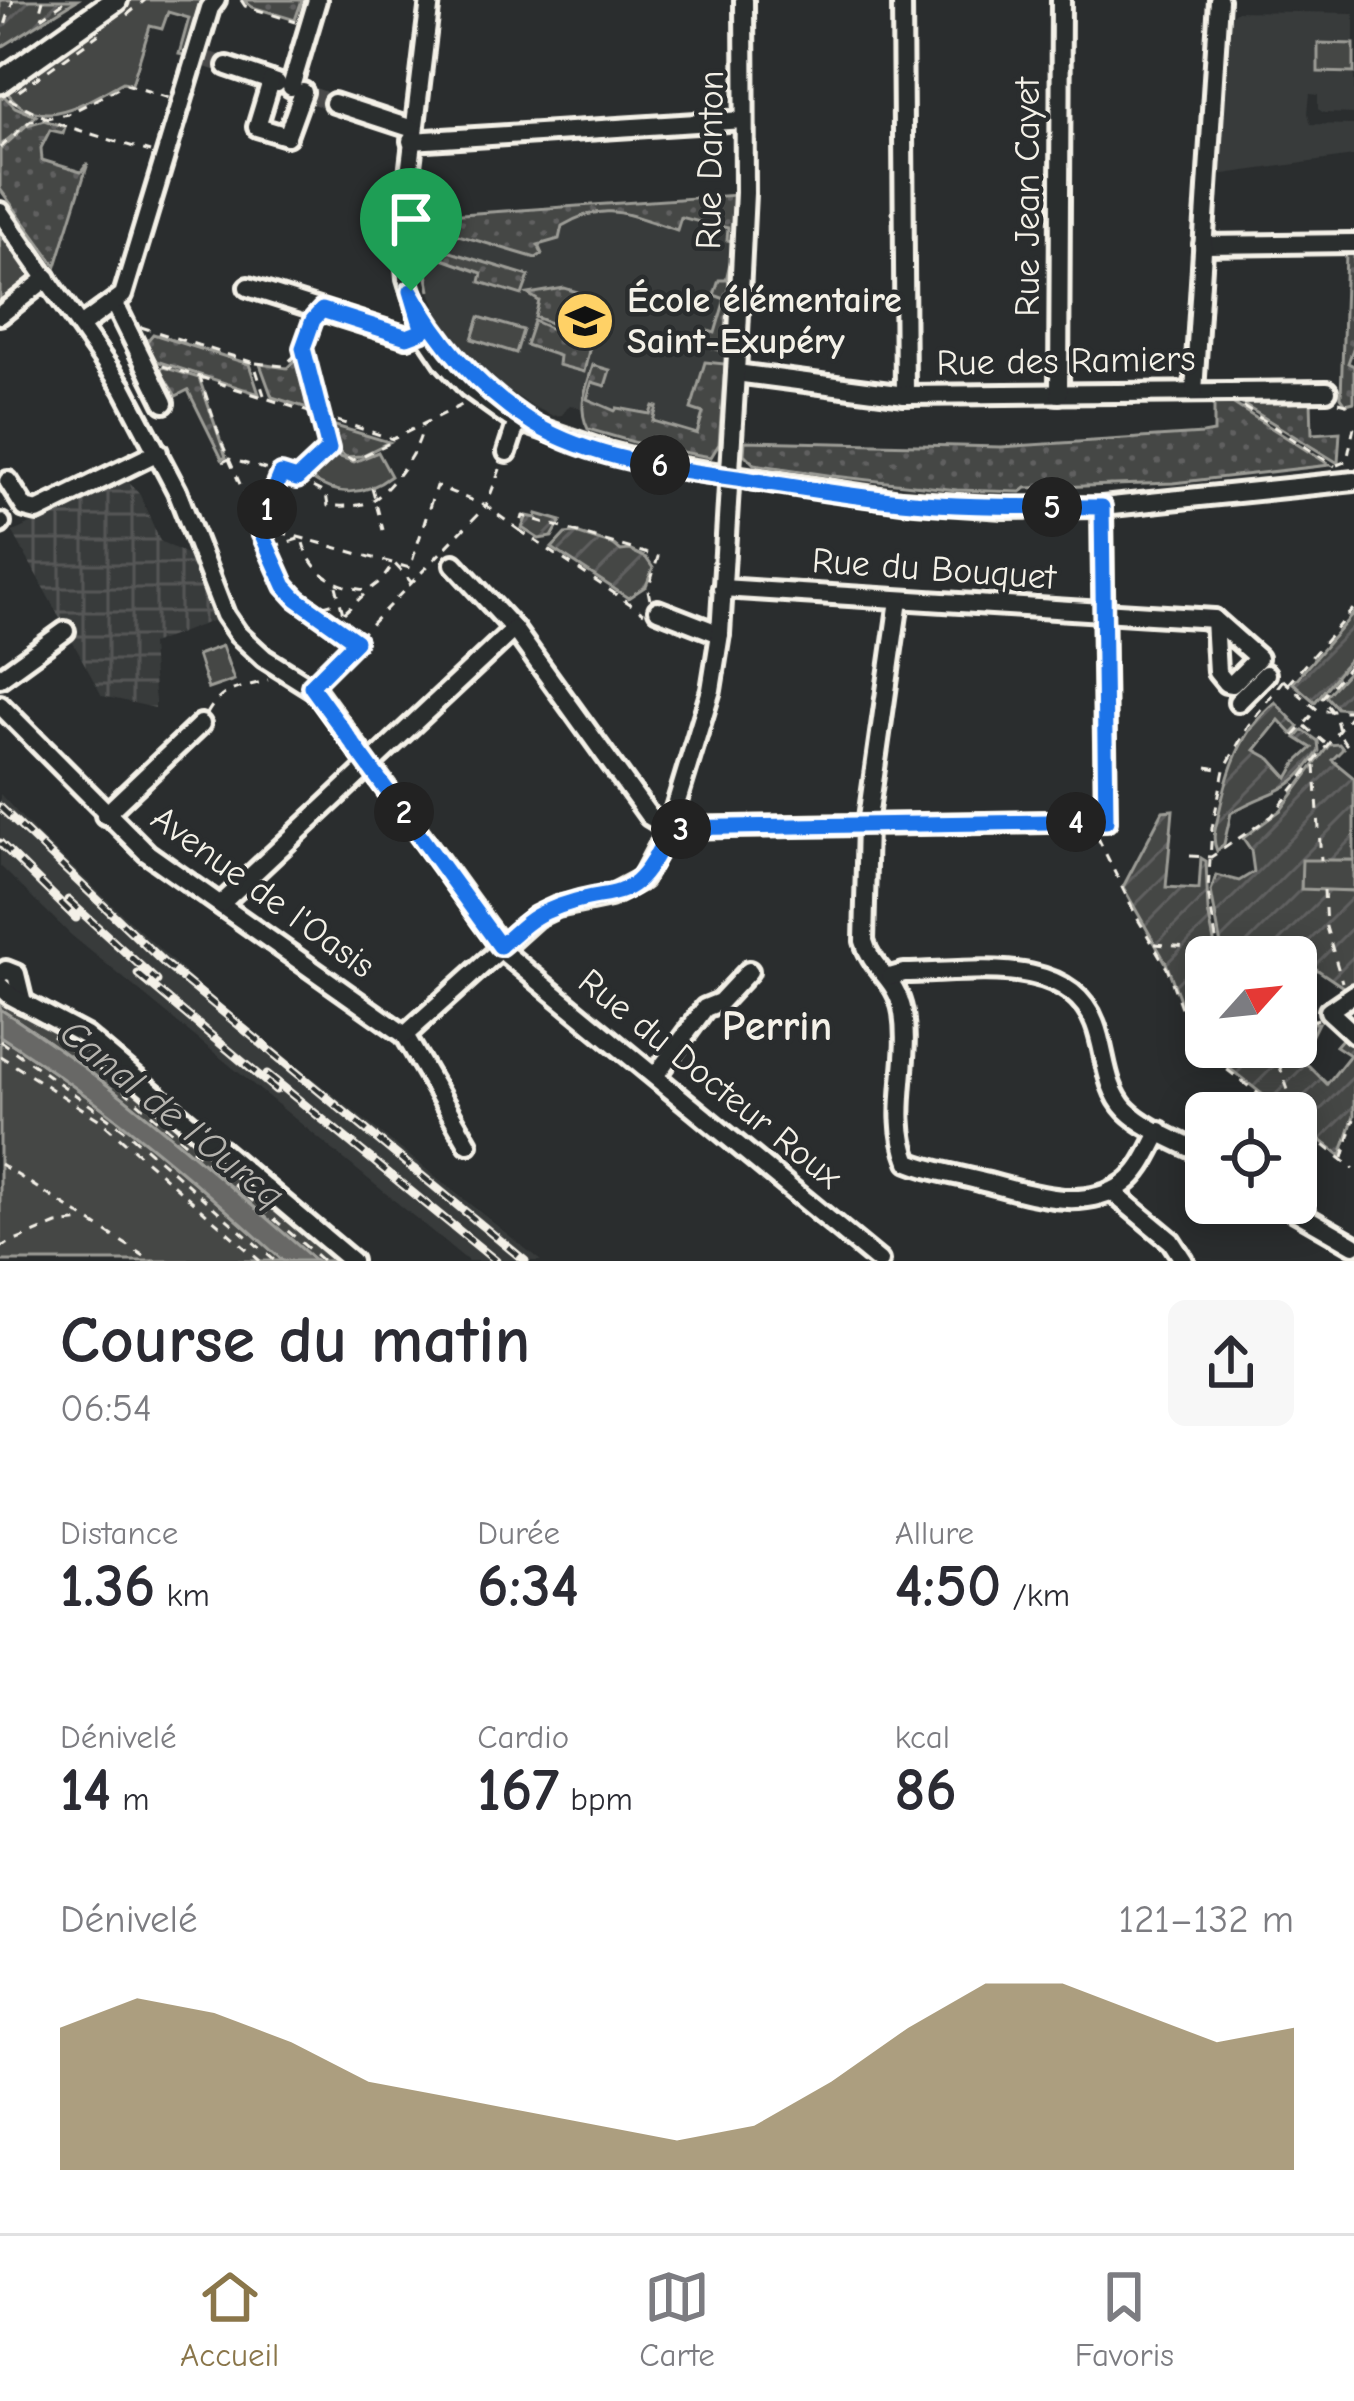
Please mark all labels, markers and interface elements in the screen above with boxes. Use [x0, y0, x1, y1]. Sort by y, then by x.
street label: Rue Danton [688, 70, 732, 250]
street label: Rue Jean Cayet [1007, 76, 1048, 317]
pin [360, 168, 462, 291]
icon: arrive [378, 186, 444, 252]
place label: École élémentaire Saint-Exupéry [627, 279, 902, 362]
school or university icon: École élémentaire Saint-Exupéry [554, 290, 616, 352]
street label: Rue des Ramiers [936, 338, 1196, 384]
pin: 6 [630, 435, 690, 495]
text: 6 [651, 446, 669, 484]
pin: 5 [1022, 477, 1082, 537]
pin: 1 [237, 479, 297, 539]
text: 5 [1043, 488, 1061, 526]
text: 1 [261, 490, 273, 528]
street label: Rue du Bouquet [811, 540, 1059, 598]
pin: 2 [374, 782, 434, 842]
pin: 4 [1046, 792, 1106, 852]
text: 2 [396, 793, 412, 831]
street label: Avenue de l'Oasis [144, 797, 382, 987]
pin: 3 [651, 799, 711, 859]
text: 4 [1068, 803, 1084, 841]
text: 3 [673, 810, 689, 848]
north arrow [1185, 936, 1317, 1068]
map controls [1185, 936, 1317, 1224]
street label: Rue du Docteur Roux [570, 961, 850, 1198]
district label: Perrin [722, 1002, 832, 1051]
water label: Canal de l'Ourcq [51, 1010, 293, 1218]
button: locate [1185, 1092, 1317, 1224]
button: share [1168, 1300, 1294, 1426]
text: Course du matin [60, 1303, 530, 1379]
text: 06:54 [60, 1386, 152, 1431]
text: Distance [60, 1514, 178, 1552]
text: Durée [477, 1514, 560, 1552]
text: Allure [895, 1514, 974, 1552]
text: 1.36 [60, 1552, 155, 1621]
text: 6:34 [477, 1552, 579, 1621]
text: 4:50 [895, 1552, 1001, 1621]
text: km [155, 1576, 210, 1614]
text: /km [1001, 1576, 1070, 1614]
text: Dénivelé [60, 1718, 176, 1756]
text: Cardio [477, 1718, 569, 1756]
text: kcal [895, 1718, 950, 1756]
text: 14 [60, 1756, 111, 1825]
text: 167 [477, 1756, 559, 1825]
text: 86 [895, 1756, 957, 1825]
text: m [111, 1780, 149, 1818]
text: bpm [559, 1780, 633, 1818]
text: Dénivelé [60, 1897, 198, 1942]
text: 121–132 m [1118, 1897, 1294, 1942]
tab: Accueil [180, 2264, 279, 2374]
tab: Carte [639, 2264, 715, 2374]
tab: Favoris [1075, 2264, 1174, 2374]

